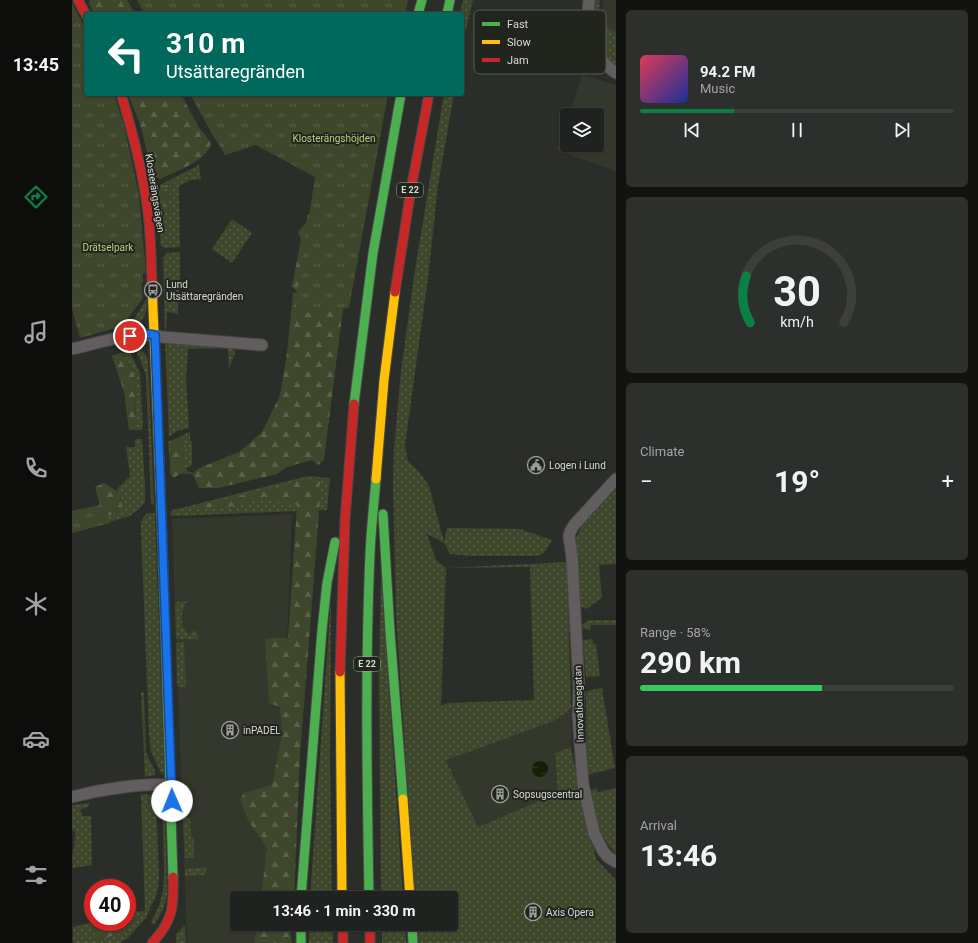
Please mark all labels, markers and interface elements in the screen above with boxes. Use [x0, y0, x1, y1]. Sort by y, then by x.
legend [474, 10, 606, 74]
text: Fast [507, 18, 529, 31]
text: 310 m [166, 27, 245, 60]
icon: left [100, 28, 152, 80]
text: Slow [507, 36, 531, 49]
text: 13:45 [13, 54, 59, 75]
text: Jam [507, 54, 529, 67]
text: Utsättaregränden [166, 61, 305, 82]
text: 94.2 FM [700, 63, 755, 81]
text: Music [700, 81, 735, 96]
map controls [560, 108, 604, 152]
button: layers [560, 108, 604, 152]
icon: previous [681, 119, 703, 141]
icon: pause [786, 119, 808, 141]
icon: next [891, 119, 913, 141]
park label: Klosterängshöjden [292, 133, 376, 144]
street label: Klosterängsvägen [143, 153, 167, 233]
icon: directions [22, 183, 50, 211]
road number: E 22 [397, 183, 423, 197]
park label: Drätselpark [83, 242, 134, 253]
text: 30 [773, 267, 821, 316]
place label: Lund Utsättaregränden [166, 279, 243, 302]
bus stop icon: Lund Utsättaregränden [143, 280, 163, 300]
text: km/h [780, 313, 814, 329]
icon: music [22, 318, 50, 346]
pin [113, 319, 147, 353]
icon: arrive [119, 325, 141, 347]
text: Climate [640, 444, 684, 459]
icon: phone [22, 454, 50, 482]
public building icon: Logen i Lund [526, 455, 546, 475]
place label: Logen i Lund [549, 460, 606, 471]
text: 19° [774, 464, 820, 499]
text: − [640, 469, 653, 494]
text: + [942, 469, 954, 494]
icon: climate [22, 590, 50, 618]
text: Range · 58% [640, 625, 710, 640]
text: 290 km [640, 645, 741, 680]
road number: E 22 [354, 657, 380, 671]
street label: Innovationsgatan [572, 665, 586, 743]
building icon: inPADEL [220, 720, 240, 740]
icon: car [22, 725, 50, 753]
place label: inPADEL [243, 725, 281, 736]
position arrow [151, 780, 193, 822]
building icon: Sopsugscentral [490, 784, 510, 804]
place label: Sopsugscentral [513, 789, 582, 800]
text: Arrival [640, 818, 677, 833]
text: 13:46 [640, 838, 717, 873]
icon: filters [22, 861, 50, 889]
speed limit sign: 40 [84, 879, 136, 931]
text: 13:46 · 1 min · 330 m [273, 902, 415, 920]
building icon: Axis Opera [523, 902, 543, 922]
place label: Axis Opera [546, 907, 594, 918]

